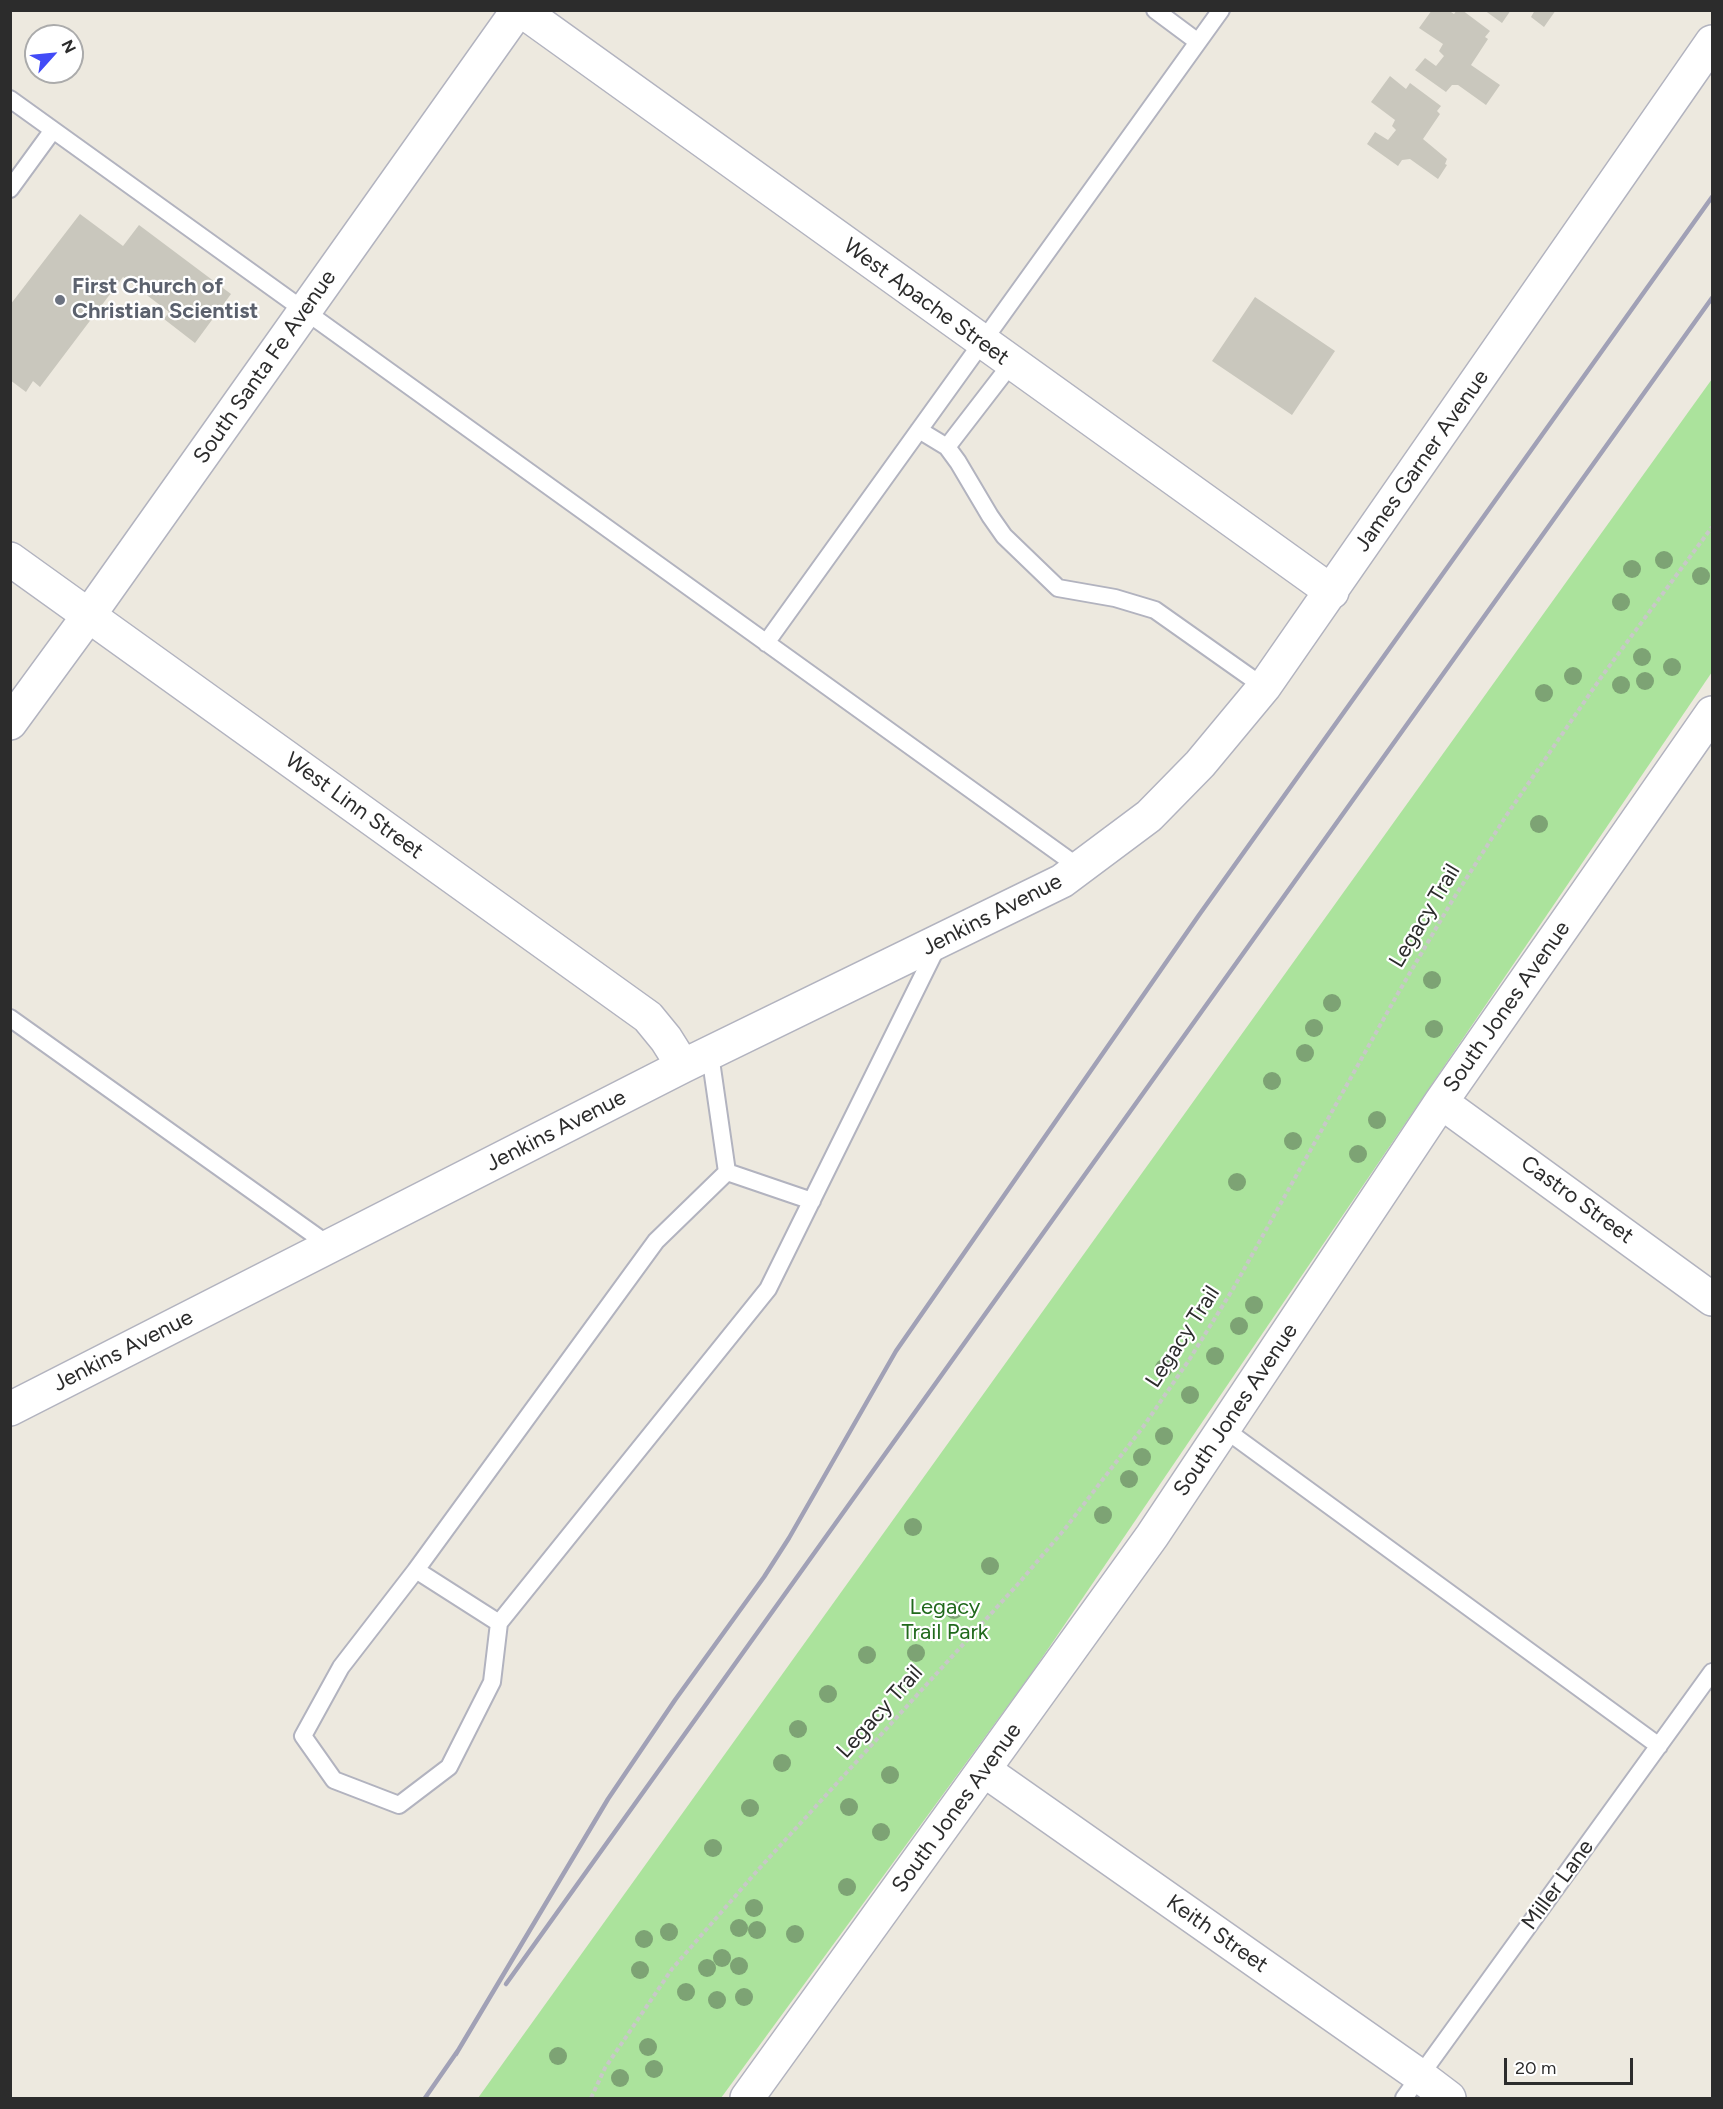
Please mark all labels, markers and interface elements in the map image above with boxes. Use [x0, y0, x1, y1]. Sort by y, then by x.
north arrow [24, 24, 84, 84]
text: N [57, 37, 80, 56]
street label: West Apache Street [838, 233, 1014, 371]
street label: South Santa Fe Avenue [188, 265, 342, 469]
place label: First Church of Christian Scientist [72, 274, 258, 326]
marker: First Church of Christian Scientist [53, 293, 67, 307]
street label: James Garner Avenue [1349, 365, 1495, 557]
street label: West Linn Street [280, 747, 428, 865]
street label: Legacy Trail [1384, 860, 1466, 972]
street label: Jenkins Avenue [918, 868, 1066, 962]
street label: South Jones Avenue [1438, 916, 1576, 1098]
street label: Jenkins Avenue [482, 1084, 630, 1178]
street label: Castro Street [1515, 1150, 1639, 1250]
street label: Legacy Trail [1140, 1281, 1226, 1393]
street label: Jenkins Avenue [49, 1304, 197, 1398]
street label: South Jones Avenue [1168, 1318, 1304, 1502]
park label: Legacy Trail Park [902, 1595, 988, 1646]
street label: Legacy Trail [831, 1660, 929, 1764]
street label: South Jones Avenue [887, 1718, 1027, 1898]
street label: Miller Lane [1516, 1835, 1600, 1935]
street label: Keith Street [1161, 1889, 1273, 1979]
scale bar [1507, 2046, 1636, 2084]
text: 20 m [1515, 2057, 1556, 2079]

